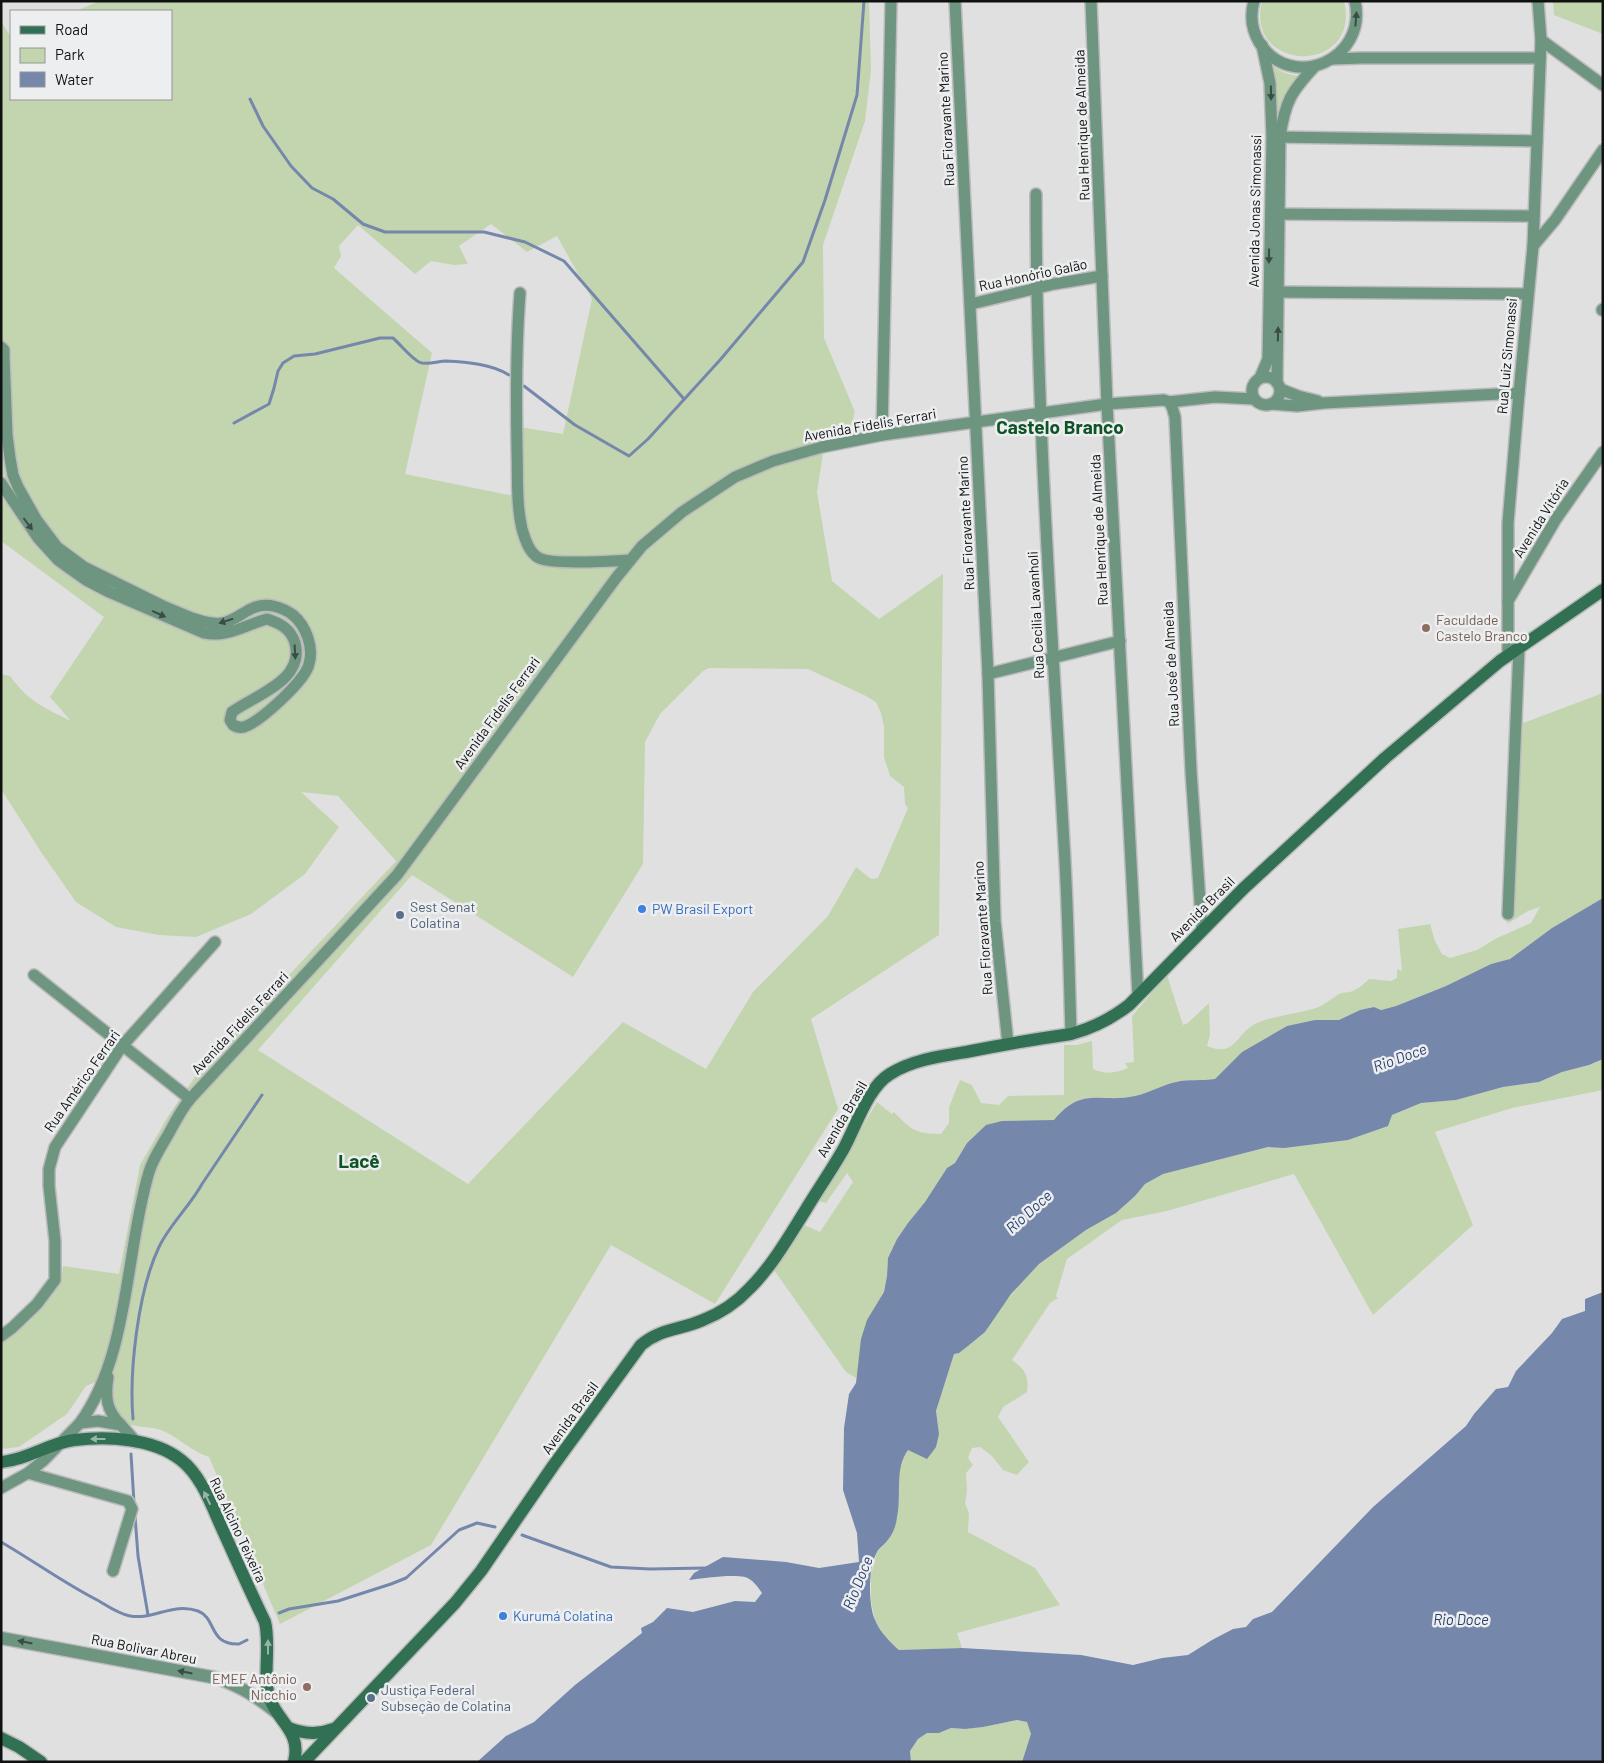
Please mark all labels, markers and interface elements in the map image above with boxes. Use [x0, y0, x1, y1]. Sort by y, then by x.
legend [10, 10, 172, 100]
one-way arrow [1352, 11, 1360, 27]
text: Road [55, 20, 88, 38]
text: Park [55, 45, 85, 63]
street label: Rua Henrique de Almeida [1070, 49, 1093, 201]
street label: Rua Fioravante Marino [933, 51, 958, 187]
text: Water [55, 70, 94, 88]
one-way arrow [1267, 85, 1275, 101]
street label: Avenida Jonas Simonassi [1245, 134, 1264, 288]
one-way arrow [1264, 248, 1272, 264]
street label: Rua Honório Galão [977, 255, 1089, 294]
street label: Rua Luiz Simonassi [1493, 297, 1520, 415]
one-way arrow [1274, 326, 1282, 342]
street label: Avenida Fidelis Ferrari [802, 404, 938, 445]
district label: Castelo Branco [996, 415, 1124, 438]
street label: Rua Henrique de Almeida [1086, 454, 1111, 606]
street label: Rua Fioravante Marino [953, 455, 978, 591]
street label: Avenida Vitória [1509, 475, 1572, 561]
one-way arrow [23, 517, 33, 531]
street label: Rua Cecilia Lavanholi [1024, 551, 1047, 679]
street label: Rua José de Almeida [1159, 601, 1182, 727]
one-way arrow [152, 611, 166, 619]
place label: Faculdade Castelo Branco [1436, 611, 1528, 644]
one-way arrow [219, 617, 234, 625]
marker: Faculdade Castelo Branco [1420, 622, 1432, 634]
one-way arrow [292, 644, 300, 660]
street label: Avenida Fidelis Ferrari [450, 653, 543, 772]
street label: Rua Fioravante Marino [969, 860, 996, 996]
street label: Avenida Brasil [1166, 873, 1238, 945]
place label: Sest Senat Colatina [410, 898, 476, 931]
place label: PW Brasil Export [652, 900, 753, 917]
marker: PW Brasil Export [636, 903, 648, 915]
marker: Sest Senat Colatina [394, 909, 406, 921]
street label: Avenida Fidelis Ferrari [188, 968, 292, 1078]
street label: Rua Américo Ferrari [40, 1026, 123, 1135]
water label: Rio Doce [1370, 1039, 1429, 1075]
street label: Avenida Brasil [813, 1078, 870, 1160]
district label: Lacê [338, 1149, 380, 1172]
water label: Rio Doce [1002, 1186, 1055, 1237]
street label: Avenida Brasil [538, 1378, 602, 1457]
one-way arrow [89, 1435, 105, 1443]
street label: Rua Alcino Teixeira [207, 1474, 270, 1585]
one-way arrow [203, 1490, 211, 1505]
water label: Rio Doce [838, 1553, 876, 1612]
place label: Kurumá Colatina [513, 1607, 613, 1624]
marker: Kurumá Colatina [497, 1610, 509, 1622]
water label: Rio Doce [1433, 1610, 1489, 1628]
street label: Rua Bolivar Abreu [90, 1630, 198, 1667]
one-way arrow [16, 1638, 32, 1646]
one-way arrow [264, 1639, 272, 1655]
one-way arrow [176, 1668, 192, 1676]
place label: EMEF Antônio Nicchio [212, 1670, 297, 1703]
marker: EMEF Antônio Nicchio [301, 1681, 313, 1693]
place label: Justiça Federal Subseção de Colatina [381, 1681, 511, 1714]
marker: Justiça Federal Subseção de Colatina [365, 1692, 377, 1704]

